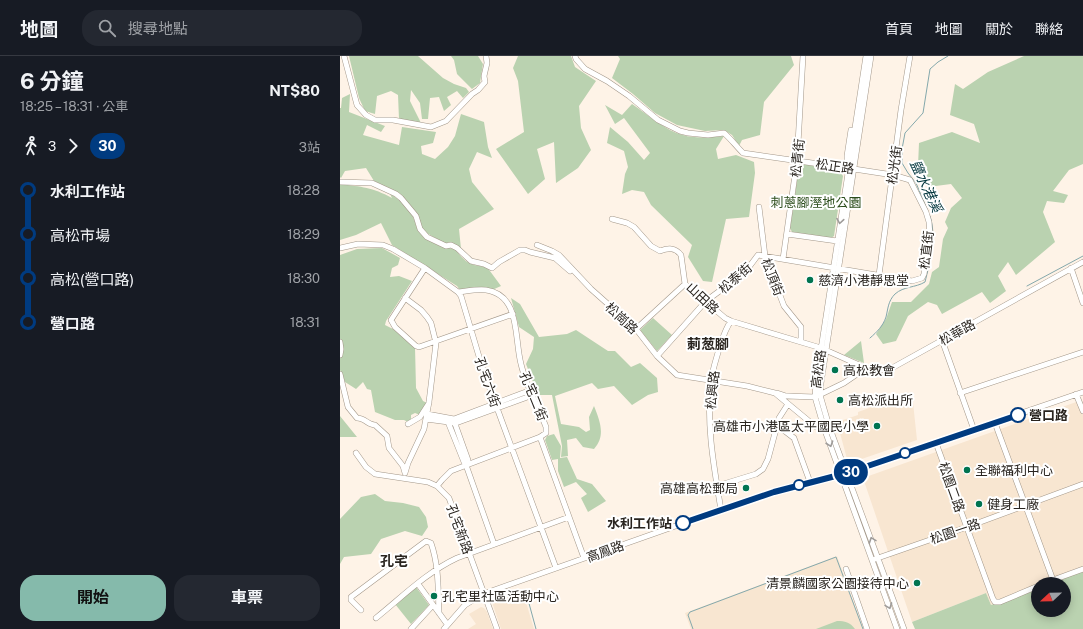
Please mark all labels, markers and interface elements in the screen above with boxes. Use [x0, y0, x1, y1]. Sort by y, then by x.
search box [82, 10, 362, 46]
icon: search [96, 17, 118, 39]
text: 地圖 [20, 18, 58, 40]
text: 搜尋地點 [128, 20, 188, 37]
text: 首頁 [885, 21, 913, 37]
text: 地圖 [935, 21, 963, 37]
text: 關於 [985, 21, 1013, 37]
text: 聯絡 [1035, 21, 1063, 37]
text: 6 分鐘 [20, 68, 84, 94]
text: NT$80 [269, 82, 320, 99]
text: 18:25 – 18:31 · 公車 [20, 99, 128, 114]
icon: walk [20, 135, 42, 157]
icon: forward [62, 135, 84, 157]
text: 30 [98, 138, 117, 154]
street label: 松青街 [788, 138, 807, 178]
text: 3 [48, 139, 56, 154]
text: 3站 [299, 140, 320, 155]
street label: 松光街 [884, 145, 905, 185]
street label: 松正路 [815, 156, 855, 177]
water label: 鹽水港溪 [907, 157, 946, 217]
text: 水利工作站 [50, 183, 125, 200]
text: 18:28 [287, 183, 320, 198]
park label: 刺蔥腳溼地公園 [770, 195, 862, 210]
one-way arrow [836, 217, 845, 224]
text: 高松市場 [50, 227, 110, 244]
text: 18:29 [287, 227, 320, 242]
street label: 松直街 [917, 230, 936, 270]
street label: 松頂街 [759, 256, 787, 298]
street label: 松泰街 [716, 260, 755, 297]
text: 高松(營口路) [50, 271, 134, 288]
text: 18:30 [287, 271, 320, 286]
place label: 慈濟小港靜思堂 [818, 273, 909, 288]
marker: 慈濟小港靜思堂 [805, 275, 815, 285]
street label: 山田路 [683, 280, 722, 317]
street label: 松崗路 [602, 300, 641, 337]
text: 營口路 [50, 315, 95, 332]
text: 18:31 [290, 315, 320, 330]
street label: 松華路 [937, 316, 978, 348]
district label: 莿葱腳 [687, 336, 729, 352]
street label: 高松路 [808, 349, 829, 389]
street label: 孔宅六街 [472, 355, 503, 409]
place label: 高松教會 [843, 363, 895, 378]
marker: 高松教會 [830, 365, 840, 375]
street label: 孔宅二街 [517, 369, 550, 423]
street label: 松興路 [703, 370, 722, 410]
place label: 高松派出所 [848, 393, 913, 408]
marker: 高松派出所 [835, 395, 845, 405]
marker: 營口路 [1010, 407, 1026, 423]
place label: 營口路 [1029, 408, 1068, 423]
place label: 高雄市小港區太平國民小學 [713, 419, 869, 434]
marker: 高雄市小港區太平國民小學 [872, 421, 882, 431]
one-way arrow [825, 441, 833, 448]
unlabelled marker [899, 447, 911, 459]
line badge: 30 [833, 459, 869, 485]
street label: 松園二路 [936, 460, 967, 514]
place label: 全聯福利中心 [975, 463, 1053, 478]
text: 30 [842, 464, 860, 480]
marker: 全聯福利中心 [962, 465, 972, 475]
unlabelled marker [793, 479, 805, 491]
place label: 高雄高松郵局 [660, 481, 738, 496]
marker: 高雄高松郵局 [741, 483, 751, 493]
place label: 健身工廠 [987, 497, 1039, 512]
marker: 健身工廠 [974, 499, 984, 509]
street label: 孔宅新路 [444, 502, 475, 556]
marker: 水利工作站 [675, 515, 691, 531]
place label: 水利工作站 [607, 516, 672, 531]
street label: 松園一路 [928, 516, 982, 547]
one-way arrow [868, 536, 876, 543]
street label: 高鳳路 [584, 538, 626, 565]
district label: 孔宅 [380, 553, 408, 569]
button: 開始 [20, 575, 166, 621]
button: 車票 [174, 575, 320, 621]
place label: 清景麟國家公園接待中心 [766, 576, 909, 591]
north arrow [1031, 577, 1071, 617]
map controls [1031, 577, 1071, 617]
marker: 清景麟國家公園接待中心 [912, 578, 922, 588]
place label: 孔宅里社區活動中心 [442, 589, 559, 604]
marker: 孔宅里社區活動中心 [429, 591, 439, 601]
one-way arrow [884, 602, 893, 609]

